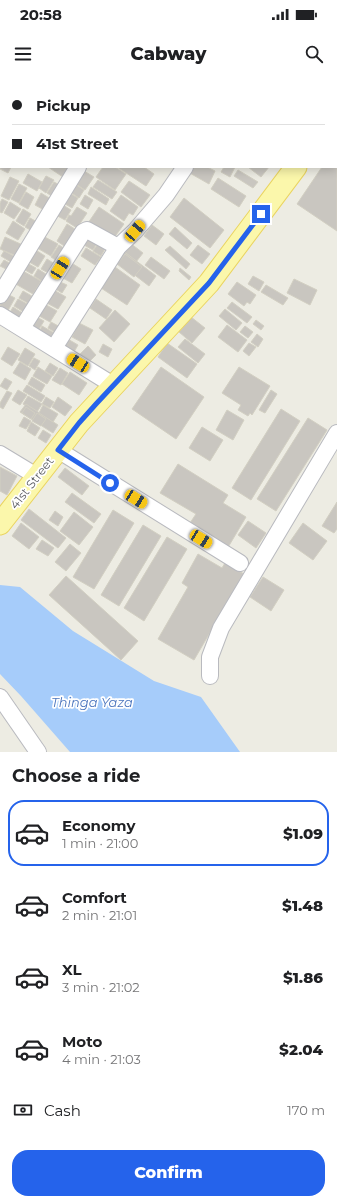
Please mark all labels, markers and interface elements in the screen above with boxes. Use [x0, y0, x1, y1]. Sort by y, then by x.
text: 20:58 [20, 5, 62, 24]
icon: menu [12, 43, 34, 65]
text: Cabway [131, 43, 206, 65]
icon: search [303, 43, 325, 65]
text: Pickup [36, 96, 91, 115]
text: 41st Street [36, 134, 118, 153]
route end [252, 205, 270, 223]
car [123, 218, 147, 244]
car [49, 255, 71, 281]
car [65, 352, 91, 374]
street label: 41st Street [7, 454, 57, 512]
route start [101, 474, 119, 492]
car [123, 488, 149, 510]
car [188, 528, 214, 550]
water label: Thinga Yaza [51, 694, 133, 710]
text: Choose a ride [12, 765, 140, 787]
icon: car [14, 815, 50, 851]
text: Economy [62, 816, 135, 835]
text: $1.09 [283, 824, 323, 843]
text: 1 min · 21:00 [62, 835, 138, 851]
icon: car [14, 887, 50, 923]
text: Comfort [62, 888, 127, 907]
text: $1.48 [282, 896, 323, 915]
text: 2 min · 21:01 [62, 907, 137, 923]
icon: car [14, 959, 50, 995]
text: XL [62, 960, 81, 979]
text: $1.86 [283, 968, 323, 987]
text: 3 min · 21:02 [62, 979, 140, 995]
icon: car [14, 1031, 50, 1067]
text: Moto [62, 1032, 102, 1051]
text: $2.04 [279, 1040, 323, 1059]
text: 4 min · 21:03 [62, 1051, 141, 1067]
icon: cash [12, 1099, 34, 1121]
text: Cash [44, 1101, 81, 1120]
text: 170 m [287, 1102, 325, 1118]
button: Confirm [12, 1150, 325, 1196]

